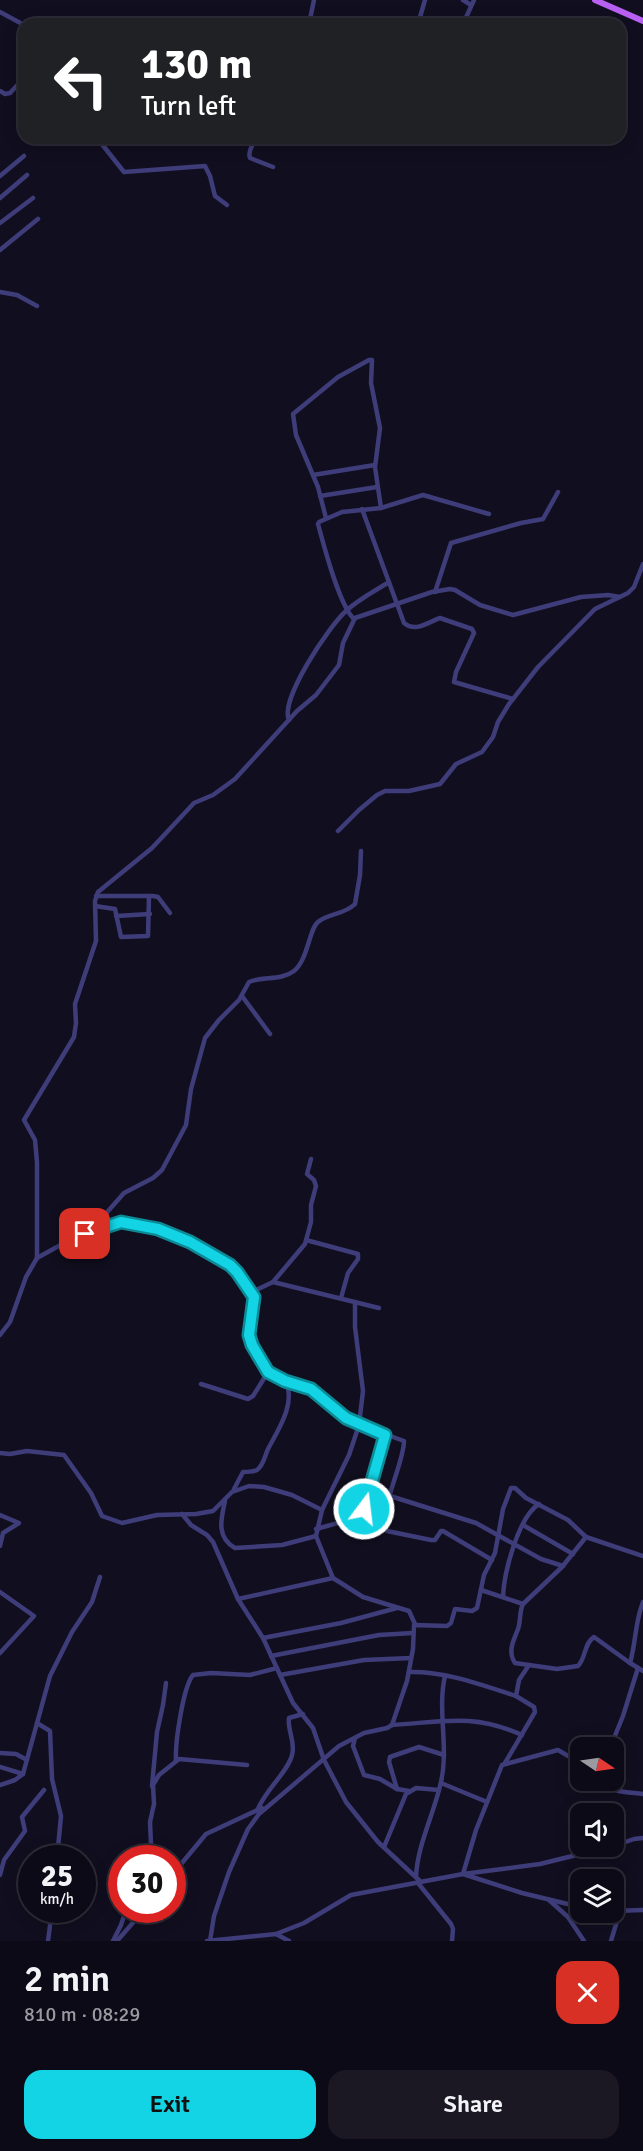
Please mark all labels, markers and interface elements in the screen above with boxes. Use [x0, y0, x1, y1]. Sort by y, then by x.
text: 130 m [141, 39, 252, 90]
icon: left [42, 42, 120, 120]
text: Turn left [141, 90, 236, 123]
pin [59, 1208, 110, 1259]
icon: arrive [68, 1217, 101, 1250]
position arrow [332, 1477, 396, 1541]
north arrow [570, 1737, 624, 1791]
map controls [570, 1737, 624, 1923]
button: sound [570, 1803, 624, 1857]
speed limit sign: 30 [108, 1845, 186, 1923]
text: 25 [41, 1858, 73, 1895]
button: layers [570, 1869, 624, 1923]
text: km/h [40, 1890, 74, 1908]
text: 2 min [24, 1957, 110, 2002]
button: close [556, 1961, 619, 2024]
text: 810 m · 08:29 [24, 2002, 140, 2027]
button: Exit [24, 2070, 316, 2139]
button: Share [328, 2070, 619, 2139]

